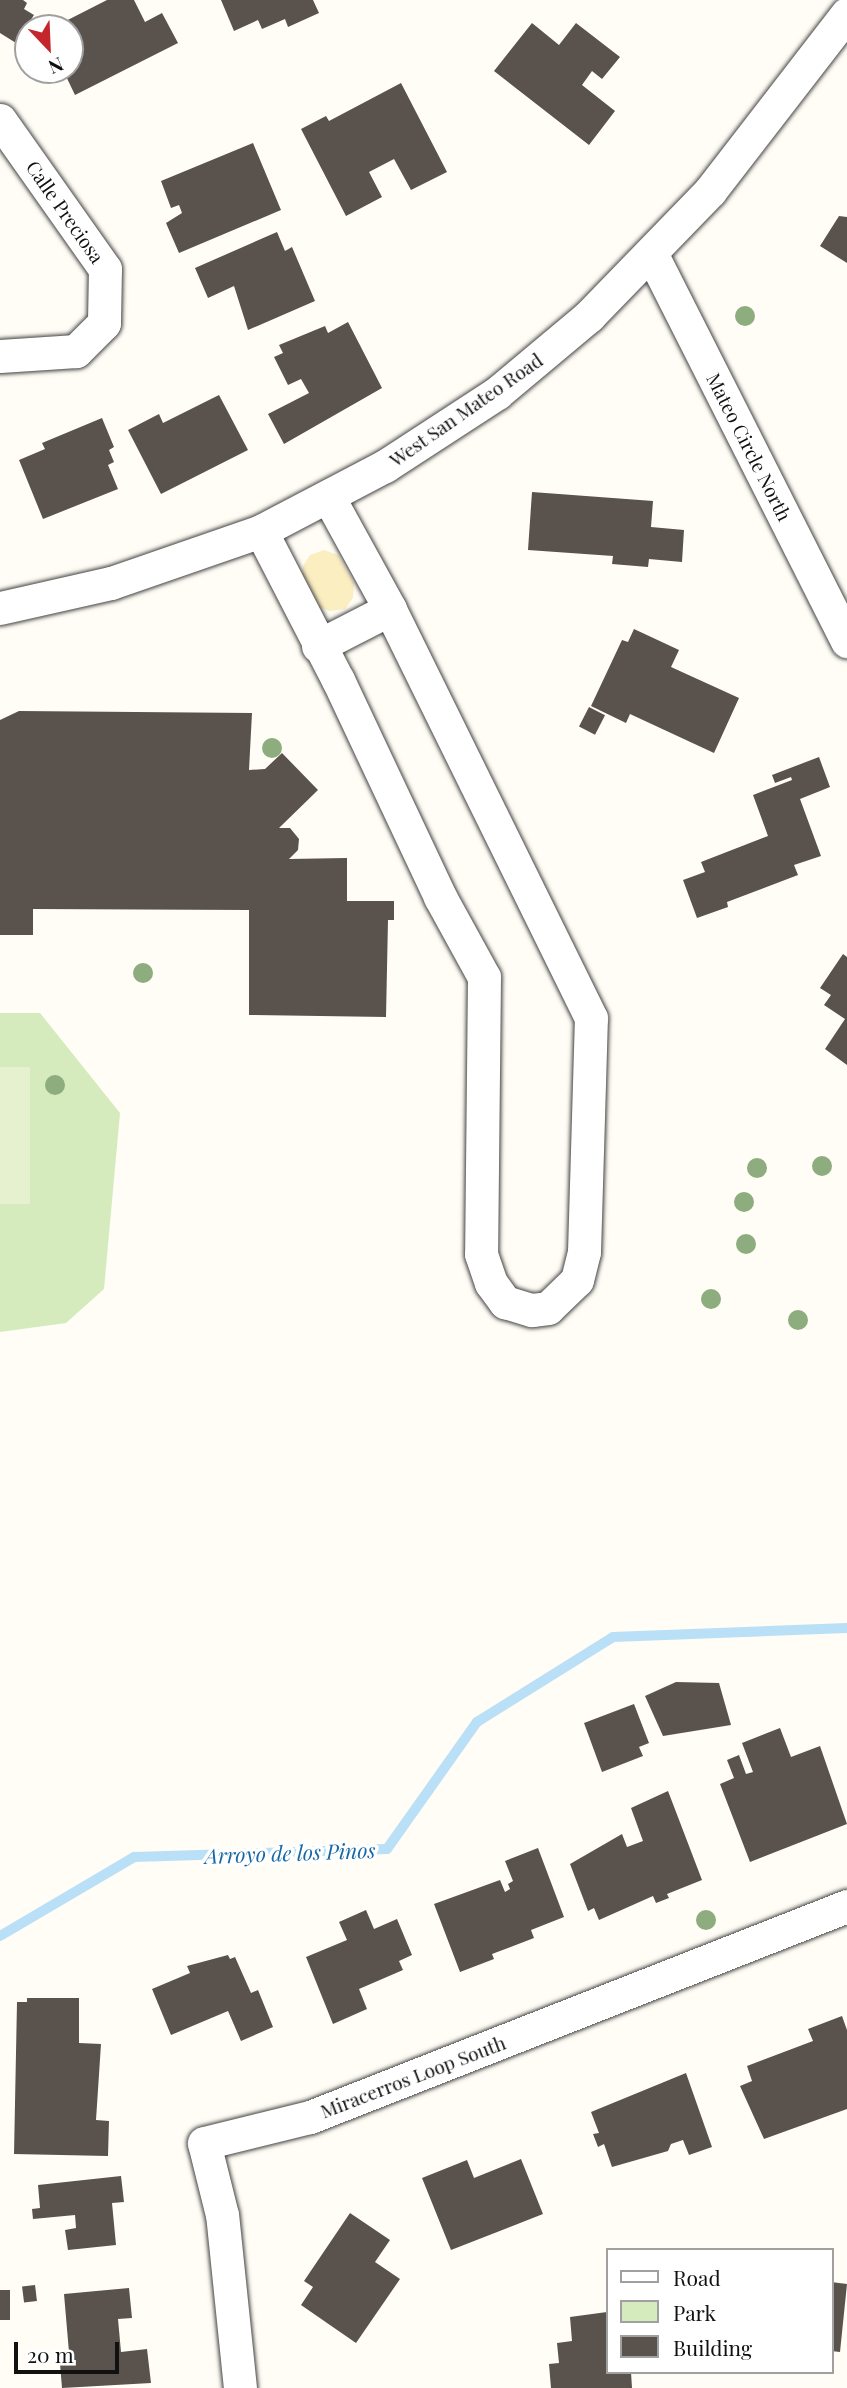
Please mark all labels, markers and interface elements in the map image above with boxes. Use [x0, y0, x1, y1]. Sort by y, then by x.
north arrow [14, 14, 84, 84]
text: N [45, 52, 68, 81]
street label: Calle Preciosa [21, 157, 109, 267]
street label: West San Mateo Road [385, 349, 547, 471]
street label: Mateo Circle North [702, 369, 796, 525]
water label: Arroyo de los Pinos [204, 1836, 376, 1868]
street label: Miracerros Loop South [317, 2031, 509, 2123]
legend [606, 2248, 833, 2374]
text: Road [673, 2263, 721, 2291]
text: Park [673, 2298, 716, 2326]
scale bar [18, 2328, 122, 2372]
text: Building [673, 2333, 752, 2361]
text: 20 m [27, 2340, 74, 2368]

